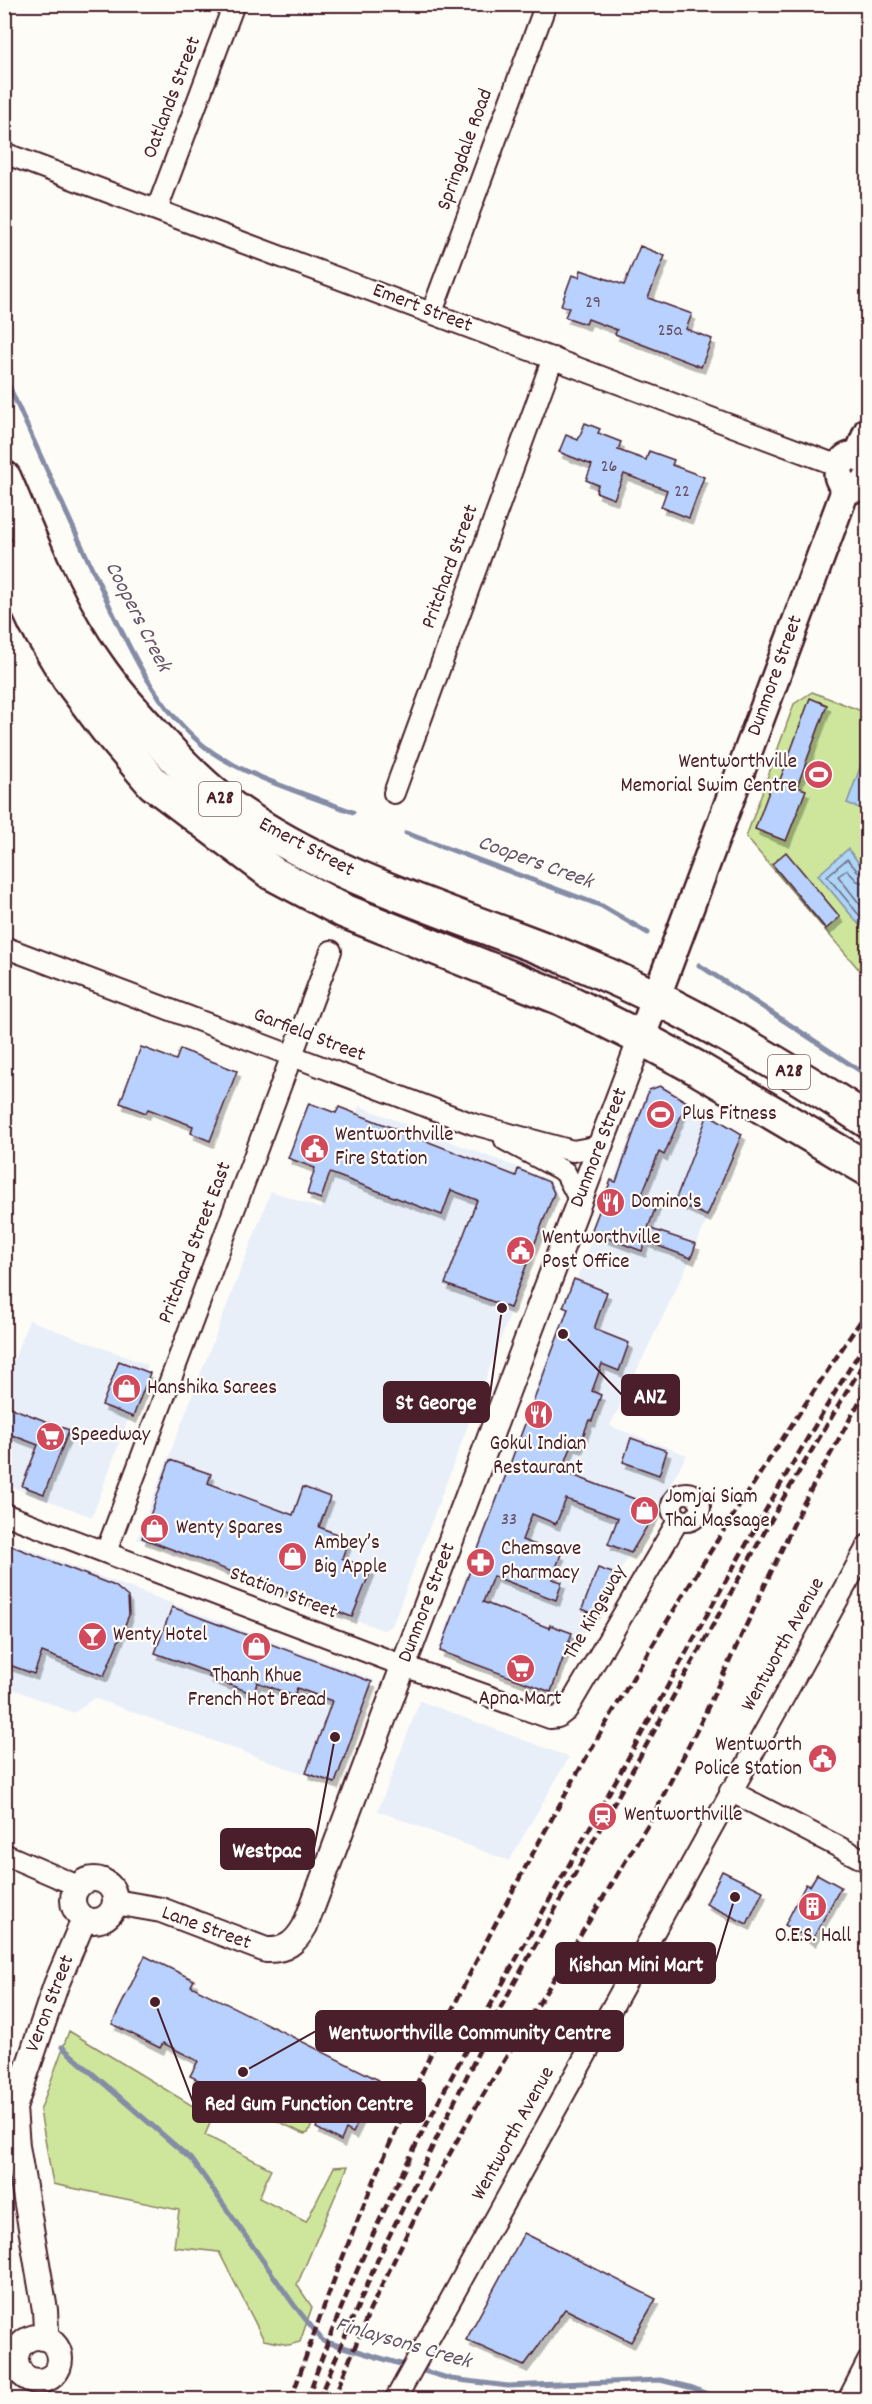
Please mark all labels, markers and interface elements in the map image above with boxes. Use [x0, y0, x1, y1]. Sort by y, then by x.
street label: Oatlands Street [136, 32, 210, 163]
street label: Springdale Road [430, 85, 502, 215]
street label: Emert Street [368, 276, 476, 342]
house number: 29 [585, 291, 601, 316]
house number: 25a [658, 319, 683, 344]
house number: 26 [601, 455, 617, 480]
house number: 22 [674, 480, 690, 505]
street label: Pritchard Street [415, 500, 487, 633]
water label: Coopers Creek [96, 556, 179, 679]
street label: Dunmore Street [740, 611, 812, 740]
place label: Wentworthville Memorial Swim Centre [620, 748, 797, 802]
sports icon: Wentworthville Memorial Swim Centre [802, 759, 834, 791]
road number: A28 [199, 782, 241, 816]
street label: Emert Street [253, 810, 359, 886]
water label: Coopers Creek [473, 828, 599, 899]
street label: Garfield Street [249, 1001, 370, 1071]
road number: A28 [768, 1055, 810, 1089]
street label: Dunmore Street [563, 1083, 637, 1212]
sports icon: Plus Fitness [645, 1099, 677, 1131]
place label: Plus Fitness [682, 1100, 777, 1130]
place label: Wentworthville Fire Station [335, 1121, 454, 1175]
public building icon: Wentworthville Fire Station [298, 1132, 330, 1164]
street label: Pritchard Street East [151, 1158, 241, 1328]
restaurant icon: Domino's [594, 1187, 626, 1219]
place label: Domino's [631, 1188, 701, 1218]
place label: Wentworthville Post Office [542, 1224, 661, 1278]
public building icon: Wentworthville Post Office [505, 1235, 537, 1267]
shop icon: Hanshika Sarees [110, 1373, 142, 1405]
place label: Hanshika Sarees [147, 1374, 277, 1404]
callout: ANZ [622, 1375, 679, 1415]
callout: St George [384, 1382, 489, 1422]
text: ANZ [634, 1383, 668, 1414]
text: St George [396, 1389, 477, 1420]
restaurant icon: Gokul Indian Restaurant [522, 1398, 554, 1430]
supermarket icon: Speedway [34, 1420, 66, 1452]
place label: Speedway [71, 1421, 151, 1451]
place label: Gokul Indian Restaurant [490, 1430, 586, 1484]
place label: Jomjai Siam Thai Massage [665, 1483, 770, 1537]
shop icon: Jomjai Siam Thai Massage [628, 1494, 660, 1526]
house number: 33 [501, 1508, 517, 1533]
shop icon: Wenty Spares [139, 1513, 171, 1545]
place label: Wenty Spares [176, 1514, 283, 1544]
place label: Ambey’s Big Apple [314, 1529, 387, 1583]
place label: Chemsave Pharmacy [501, 1535, 581, 1589]
street label: Dunmore Street [391, 1538, 465, 1667]
shop icon: Ambey’s Big Apple [277, 1540, 309, 1572]
pharmacy icon: Chemsave Pharmacy [464, 1546, 496, 1578]
street label: Station Street [225, 1560, 342, 1628]
street label: The Kingsway [557, 1560, 636, 1666]
street label: Wentworth Avenue [735, 1573, 833, 1717]
bar icon: Wenty Hotel [76, 1620, 108, 1652]
place label: Wenty Hotel [113, 1621, 207, 1651]
shop icon: Thanh Khue French Hot Bread [241, 1630, 273, 1662]
supermarket icon: Apna Mart [504, 1653, 536, 1685]
place label: Thanh Khue French Hot Bread [188, 1662, 326, 1716]
place label: Apna Mart [478, 1685, 562, 1715]
place label: Wentworth Police Station [694, 1731, 802, 1785]
public building icon: Wentworth Police Station [807, 1742, 839, 1774]
station icon: Wentworthville [587, 1800, 619, 1832]
place label: Wentworthville [624, 1801, 743, 1831]
callout: Westpac [221, 1829, 314, 1869]
text: Westpac [233, 1837, 302, 1868]
building icon: O.E.S. Hall [797, 1890, 829, 1922]
street label: Lane Street [157, 1899, 255, 1959]
place label: O.E.S. Hall [775, 1922, 851, 1952]
callout: Kishan Mini Mart [556, 1943, 715, 1983]
street label: Veron Street [19, 1951, 83, 2057]
text: Kishan Mini Mart [569, 1951, 704, 1982]
callout: Wentworthville Community Centre [316, 2011, 623, 2051]
text: Wentworthville Community Centre [329, 2019, 612, 2050]
street label: Wentworth Avenue [465, 2062, 563, 2206]
callout: Red Gum Function Centre [193, 2082, 425, 2122]
text: Red Gum Function Centre [205, 2090, 414, 2121]
water label: Finlaysons Creek [332, 2310, 476, 2379]

